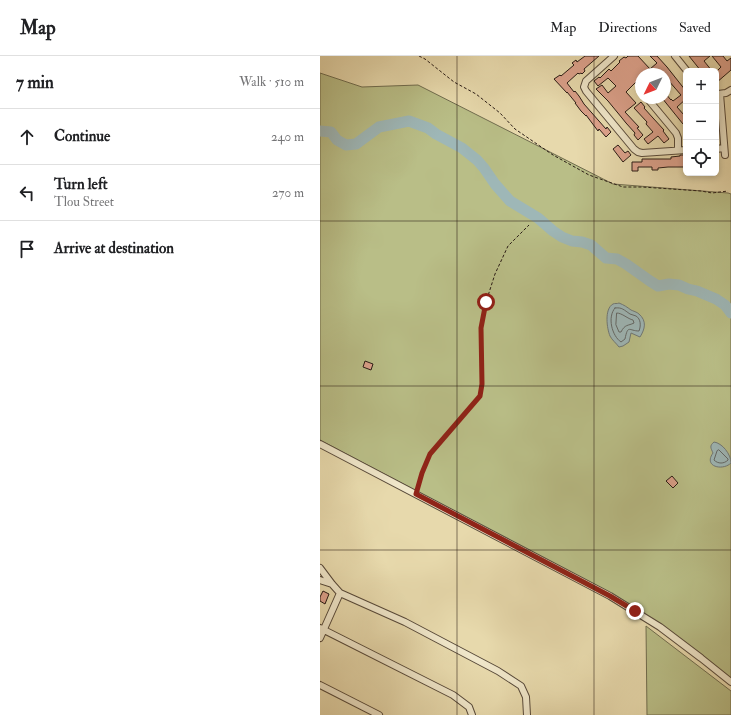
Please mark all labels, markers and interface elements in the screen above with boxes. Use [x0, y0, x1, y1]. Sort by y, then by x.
text: Map [20, 16, 56, 40]
text: Map [550, 19, 576, 36]
text: Directions [598, 19, 657, 36]
text: Saved [679, 19, 711, 36]
north arrow [635, 68, 671, 104]
map controls [683, 68, 719, 176]
button: + [683, 68, 719, 104]
text: 7 min [16, 72, 54, 93]
text: Walk · 510 m [239, 74, 304, 90]
button: − [683, 104, 719, 140]
icon: ahead [16, 126, 38, 148]
text: Continue [54, 127, 110, 146]
text: 240 m [271, 129, 304, 145]
button: locate [683, 140, 719, 176]
text: Turn left [54, 175, 108, 194]
icon: left [16, 182, 38, 204]
text: 270 m [272, 185, 304, 201]
text: Tlou Street [54, 194, 114, 210]
icon: arrive [16, 238, 38, 260]
text: Arrive at destination [54, 239, 174, 258]
route start [477, 293, 495, 311]
route end [626, 602, 644, 620]

